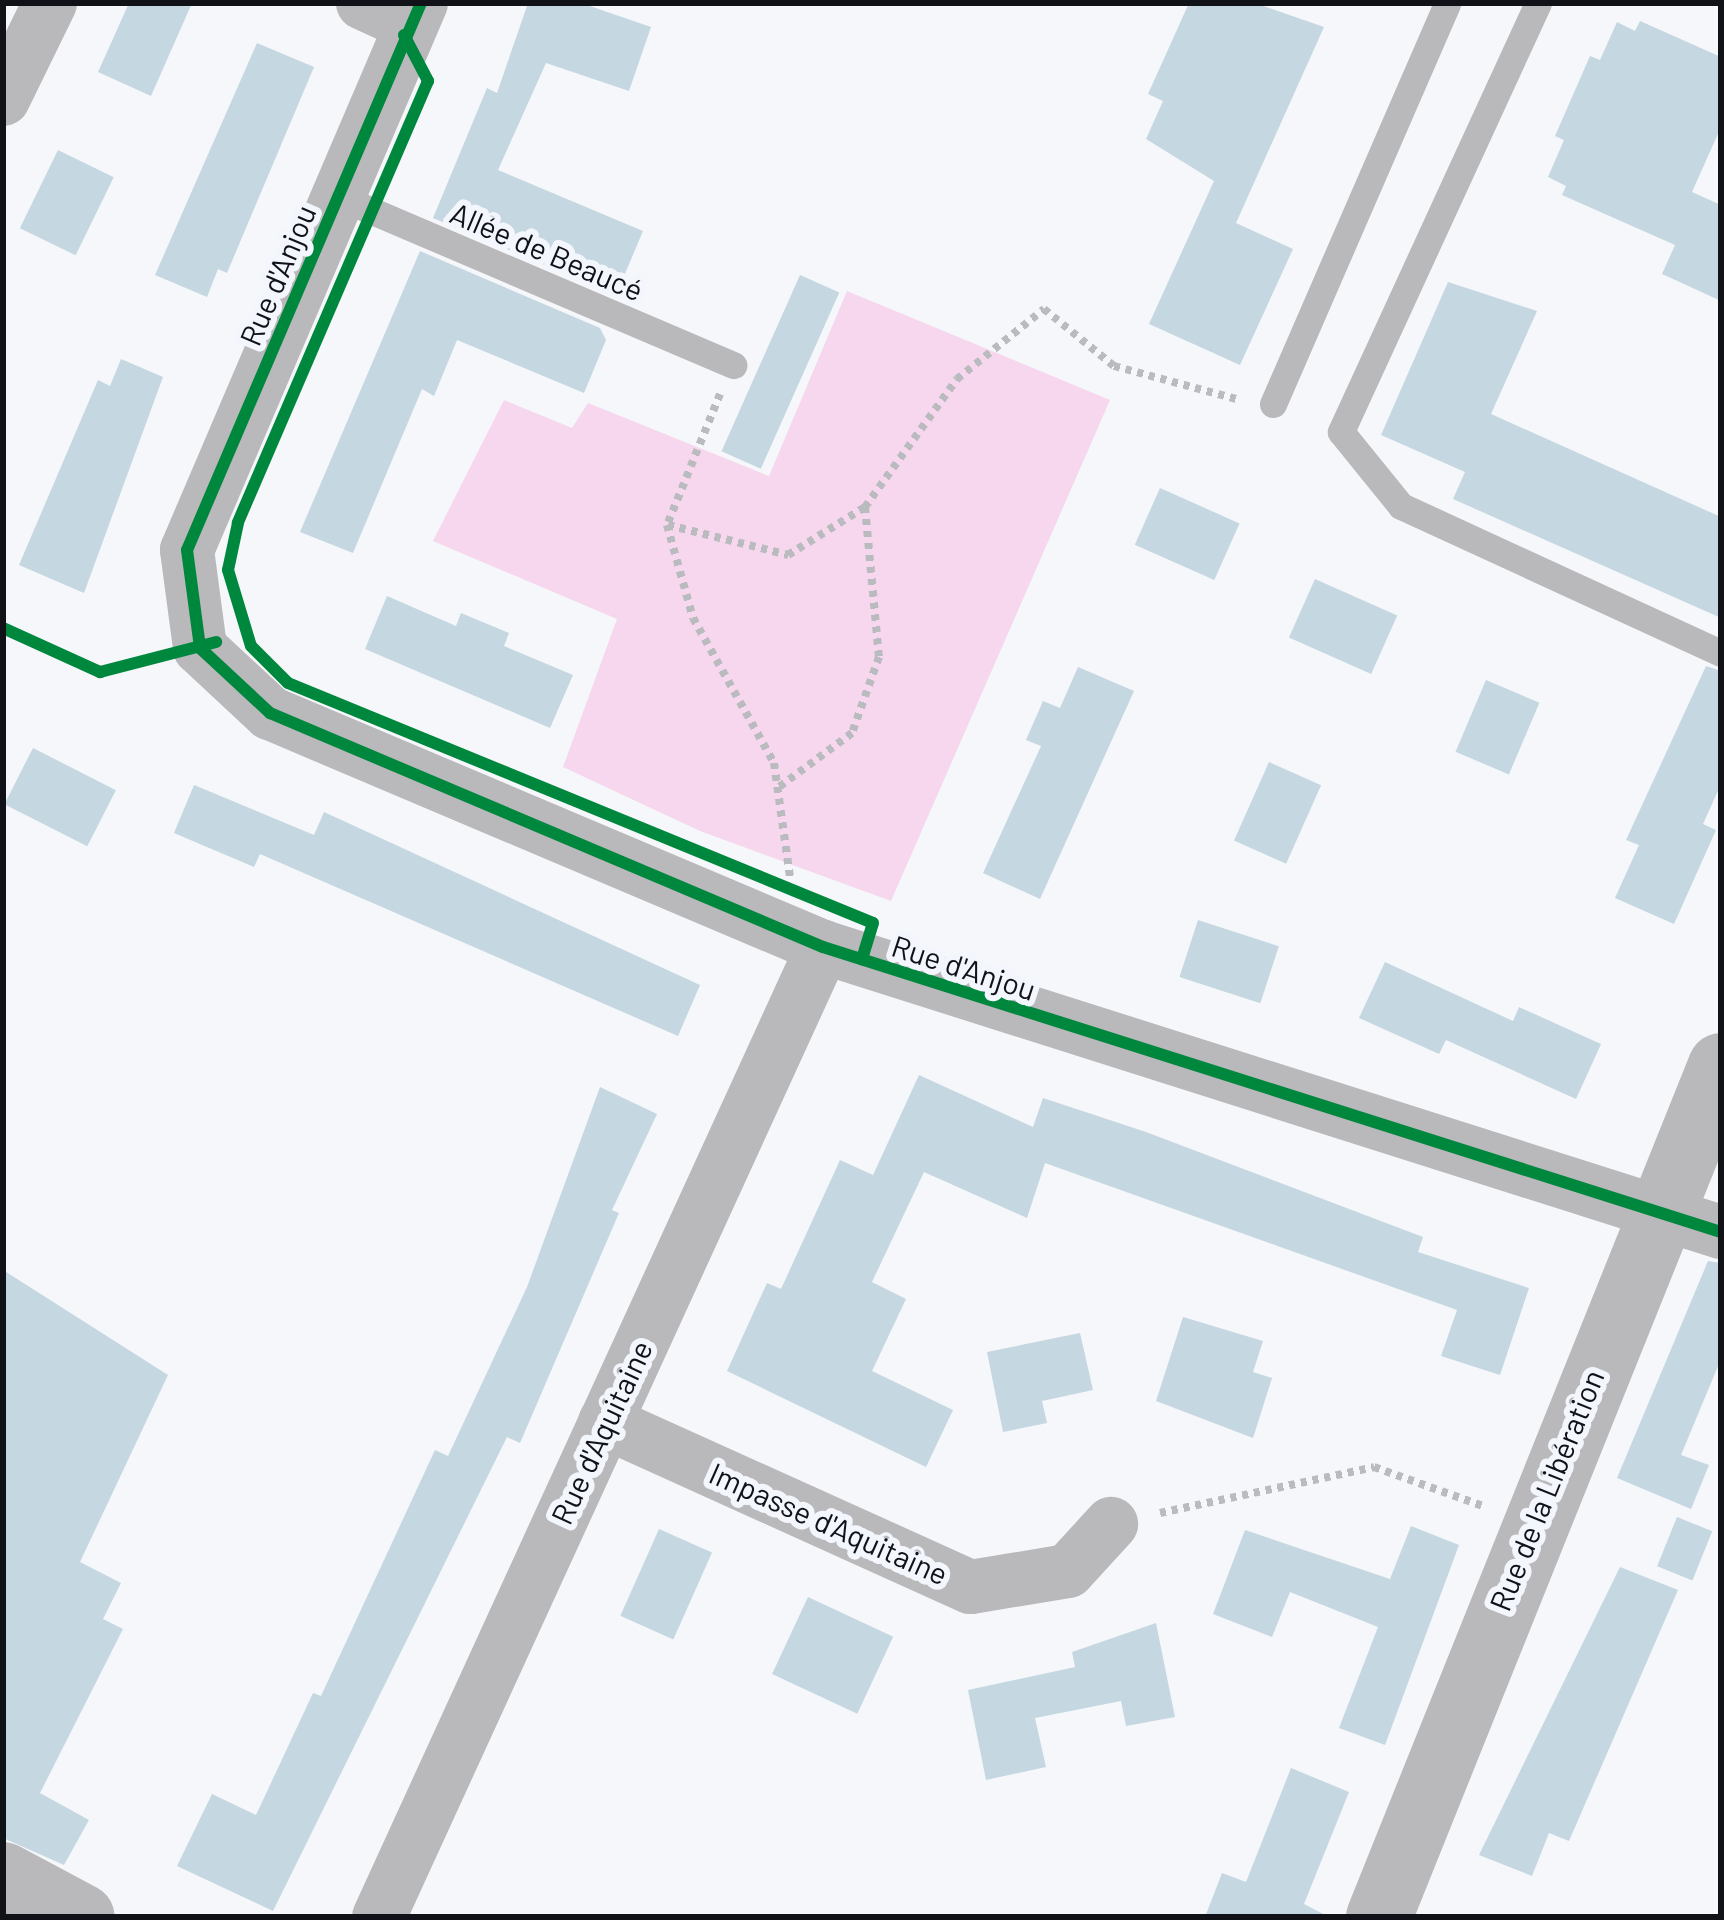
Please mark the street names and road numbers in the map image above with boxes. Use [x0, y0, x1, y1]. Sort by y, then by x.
street label: Allée de Beaucé [445, 194, 649, 308]
street label: Rue d'Anjou [231, 199, 323, 351]
street label: Rue d'Anjou [888, 927, 1040, 1007]
street label: Rue d'Aquitaine [543, 1334, 659, 1530]
street label: Rue de la Libération [1481, 1364, 1611, 1616]
street label: Impasse d'Aquitaine [704, 1454, 954, 1592]

